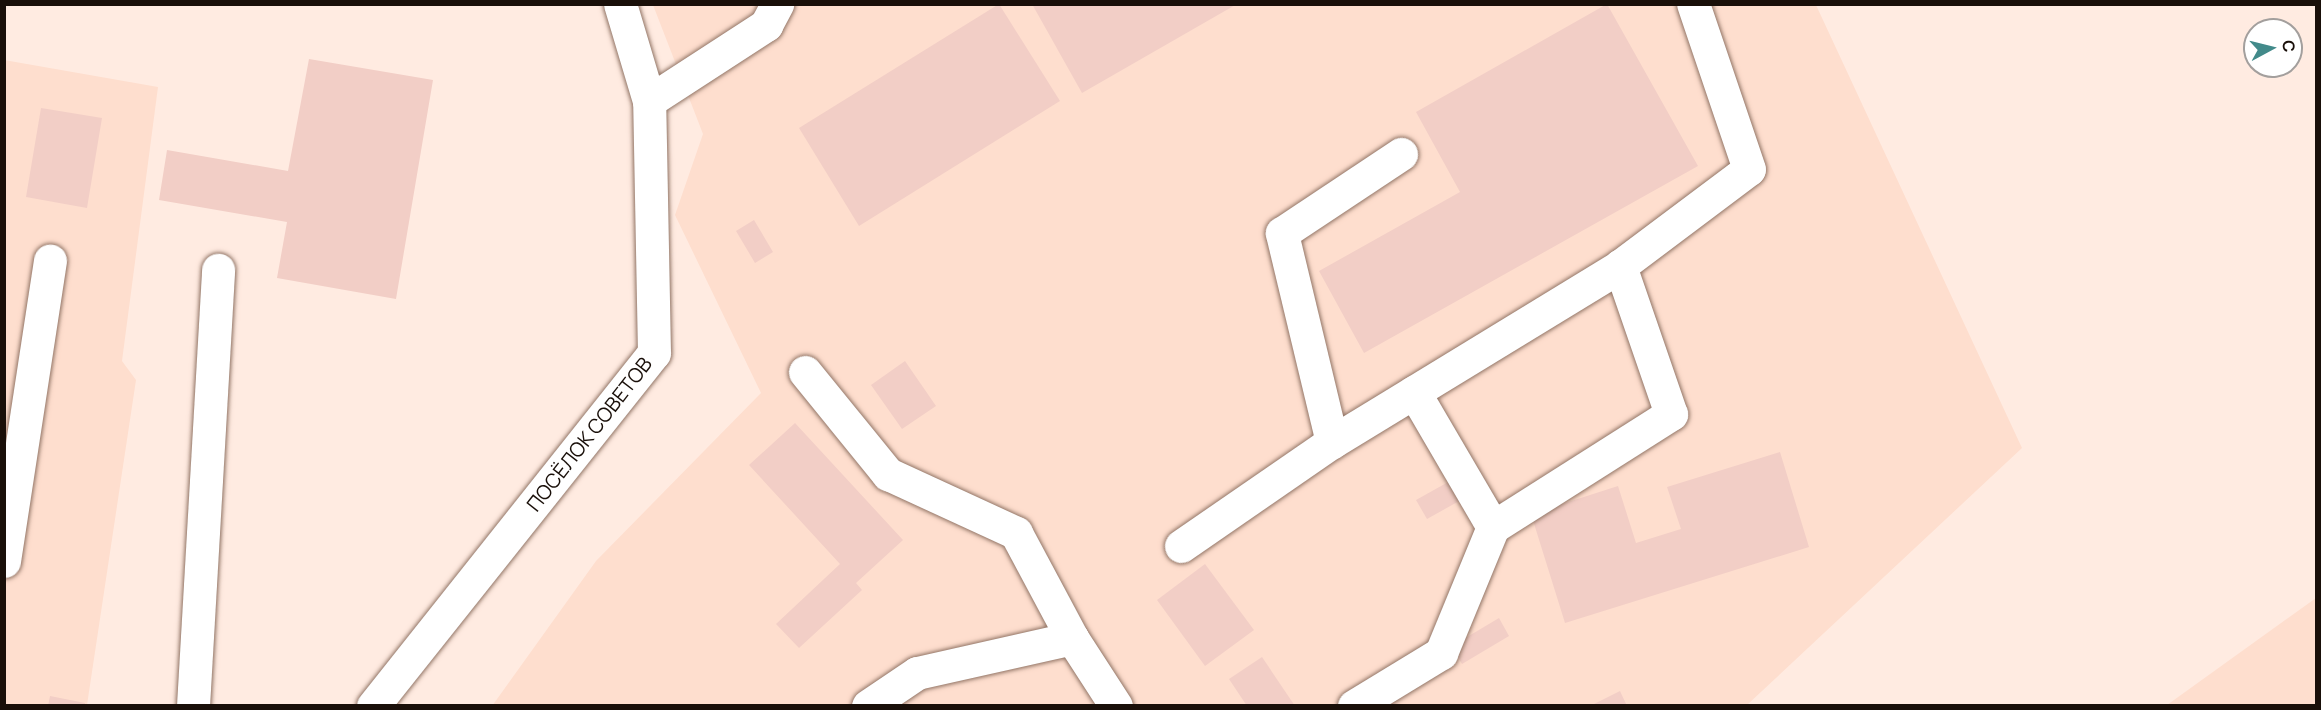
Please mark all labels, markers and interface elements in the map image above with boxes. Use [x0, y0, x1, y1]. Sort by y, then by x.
north arrow [2243, 18, 2303, 78]
text: С [2277, 39, 2301, 53]
street label: ПОСЁЛОК СОВЕТОВ [521, 352, 657, 516]

